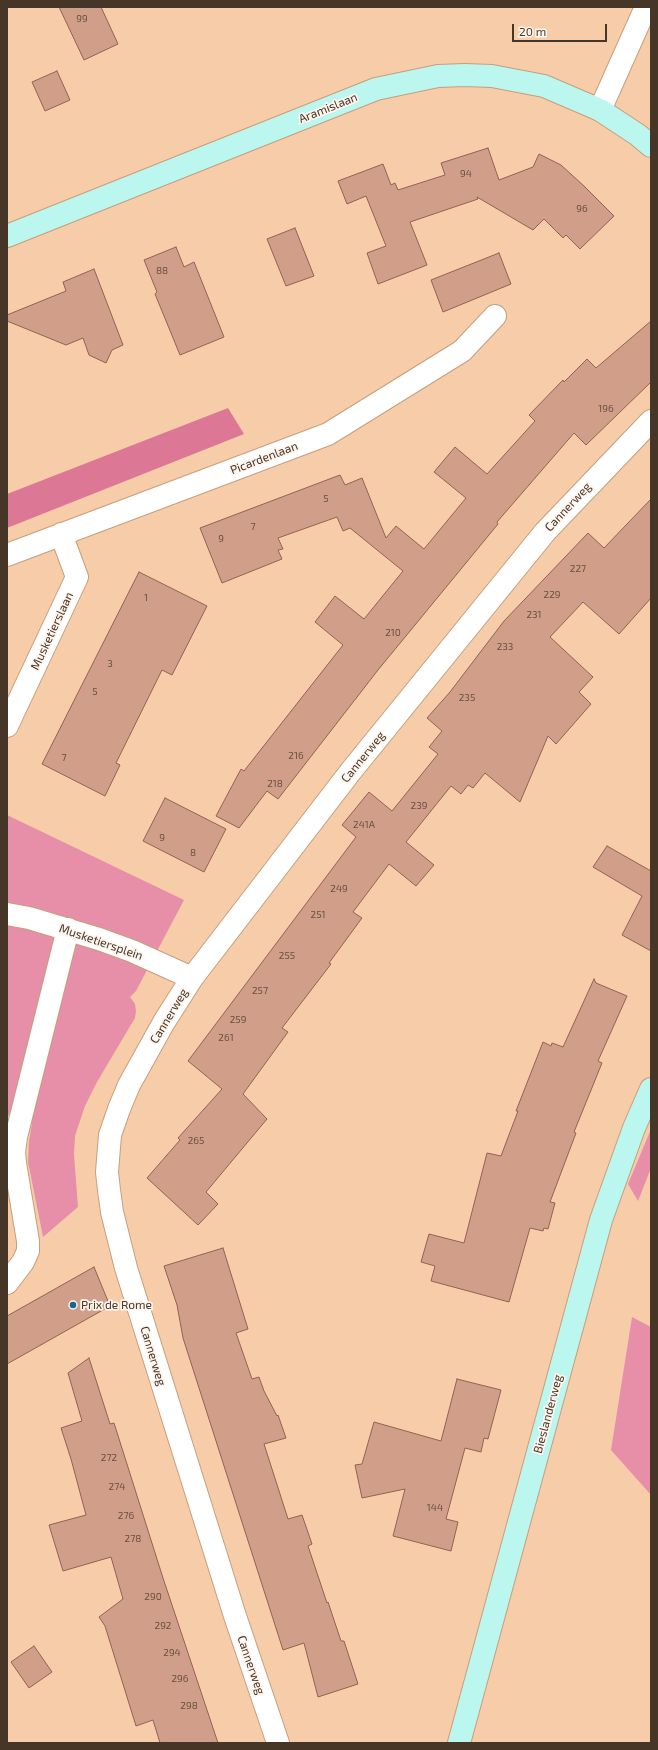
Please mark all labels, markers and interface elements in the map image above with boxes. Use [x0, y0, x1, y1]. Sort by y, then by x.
house number: 99 [76, 13, 88, 25]
scale bar [514, 16, 609, 42]
text: 20 m [519, 24, 546, 38]
street label: Aramislaan [296, 90, 360, 126]
house number: 94 [460, 168, 472, 180]
house number: 96 [576, 203, 588, 215]
house number: 88 [156, 265, 168, 277]
house number: 196 [598, 403, 614, 415]
street label: Picardenlaan [228, 439, 300, 477]
street label: Cannerweg [542, 480, 594, 534]
house number: 5 [323, 493, 329, 505]
house number: 7 [250, 521, 256, 533]
house number: 9 [218, 533, 224, 545]
house number: 227 [570, 563, 586, 575]
house number: 229 [544, 589, 560, 601]
street label: Musketierslaan [28, 590, 76, 672]
house number: 1 [144, 592, 148, 604]
house number: 231 [526, 609, 542, 621]
house number: 210 [385, 627, 401, 639]
house number: 233 [497, 641, 513, 653]
house number: 3 [107, 658, 113, 670]
house number: 5 [92, 686, 98, 698]
house number: 235 [459, 692, 475, 704]
street label: Cannerweg [338, 729, 388, 785]
house number: 216 [288, 750, 304, 762]
house number: 7 [61, 752, 67, 764]
house number: 218 [267, 778, 283, 790]
house number: 239 [411, 800, 427, 812]
house number: 241A [353, 819, 375, 831]
house number: 9 [159, 832, 165, 844]
house number: 8 [190, 847, 196, 859]
house number: 249 [330, 883, 348, 895]
house number: 251 [311, 909, 325, 921]
street label: Musketiersplein [57, 921, 145, 963]
house number: 255 [279, 950, 295, 962]
house number: 257 [252, 985, 268, 997]
street label: Cannerweg [147, 986, 191, 1046]
house number: 259 [230, 1014, 246, 1026]
house number: 261 [218, 1032, 234, 1044]
house number: 265 [188, 1135, 204, 1147]
place label: Prix de Rome [81, 1298, 152, 1312]
marker: Prix de Rome [68, 1300, 78, 1310]
street label: Cannerweg [137, 1324, 169, 1388]
street label: Bieslanderweg [531, 1373, 565, 1455]
house number: 272 [101, 1452, 117, 1464]
house number: 274 [109, 1481, 125, 1493]
house number: 144 [427, 1502, 443, 1514]
house number: 276 [118, 1510, 134, 1522]
house number: 278 [125, 1533, 141, 1545]
house number: 290 [144, 1591, 162, 1603]
house number: 292 [155, 1620, 171, 1632]
street label: Cannerweg [234, 1634, 268, 1696]
house number: 294 [163, 1647, 181, 1659]
house number: 296 [171, 1673, 189, 1685]
house number: 298 [180, 1700, 198, 1712]

